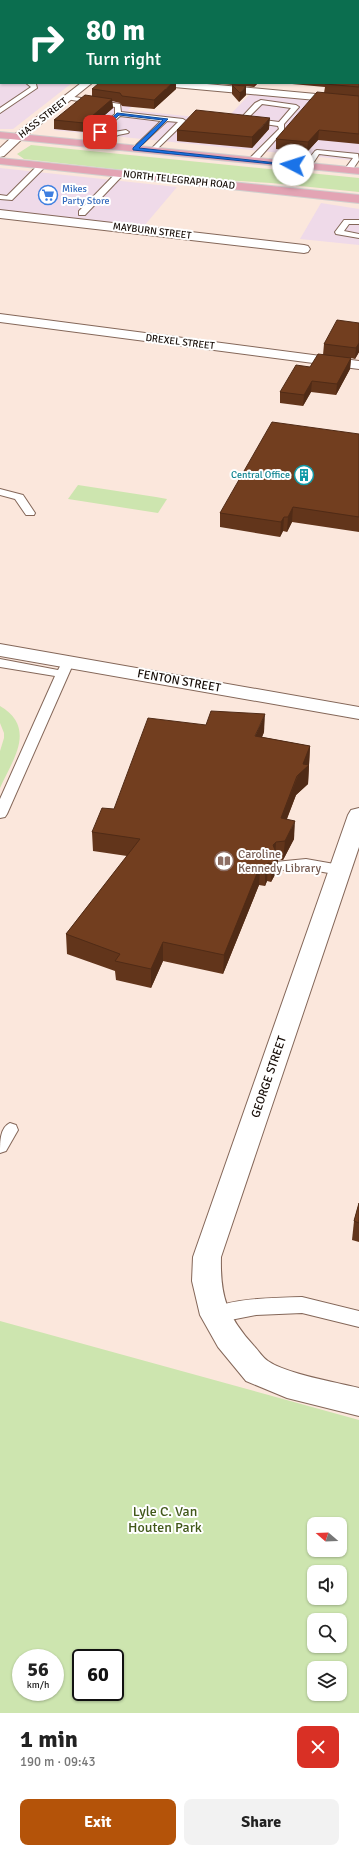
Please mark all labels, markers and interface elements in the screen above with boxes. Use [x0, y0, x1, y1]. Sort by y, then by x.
text: 80 m [86, 14, 145, 48]
icon: right [20, 16, 72, 68]
text: Turn right [86, 48, 161, 70]
street label: HASS STREET [16, 95, 70, 141]
pin [83, 115, 117, 149]
icon: arrive [89, 121, 111, 143]
position arrow [272, 144, 314, 186]
street label: NORTH TELEGRAPH ROAD [122, 168, 236, 192]
place label: Mikes Party Store [62, 183, 110, 207]
supermarket icon: Mikes Party Store [37, 184, 59, 206]
street label: MAYBURN STREET [112, 220, 192, 242]
street label: DREXEL STREET [145, 332, 215, 352]
building icon: Central Office [293, 464, 315, 486]
place label: Central Office [231, 469, 290, 481]
street label: FENTON STREET [136, 666, 222, 696]
place label: Caroline Kennedy Library [238, 847, 321, 876]
library icon: Caroline Kennedy Library [213, 850, 235, 872]
street label: GEORGE STREET [248, 1034, 290, 1120]
park label: Lyle C. Van Houten Park [128, 1503, 202, 1536]
north arrow [307, 1517, 347, 1557]
map controls [307, 1517, 347, 1701]
button: sound [307, 1565, 347, 1605]
button: search [307, 1613, 347, 1653]
speed limit sign: 60 [72, 1649, 124, 1701]
text: 56 [27, 1657, 49, 1682]
button: layers [307, 1661, 347, 1701]
text: km/h [27, 1679, 49, 1691]
text: 1 min [20, 1724, 78, 1754]
button: close [297, 1726, 339, 1768]
text: 190 m · 09:43 [20, 1754, 96, 1770]
button: Exit [20, 1799, 176, 1845]
button: Share [184, 1799, 339, 1845]

